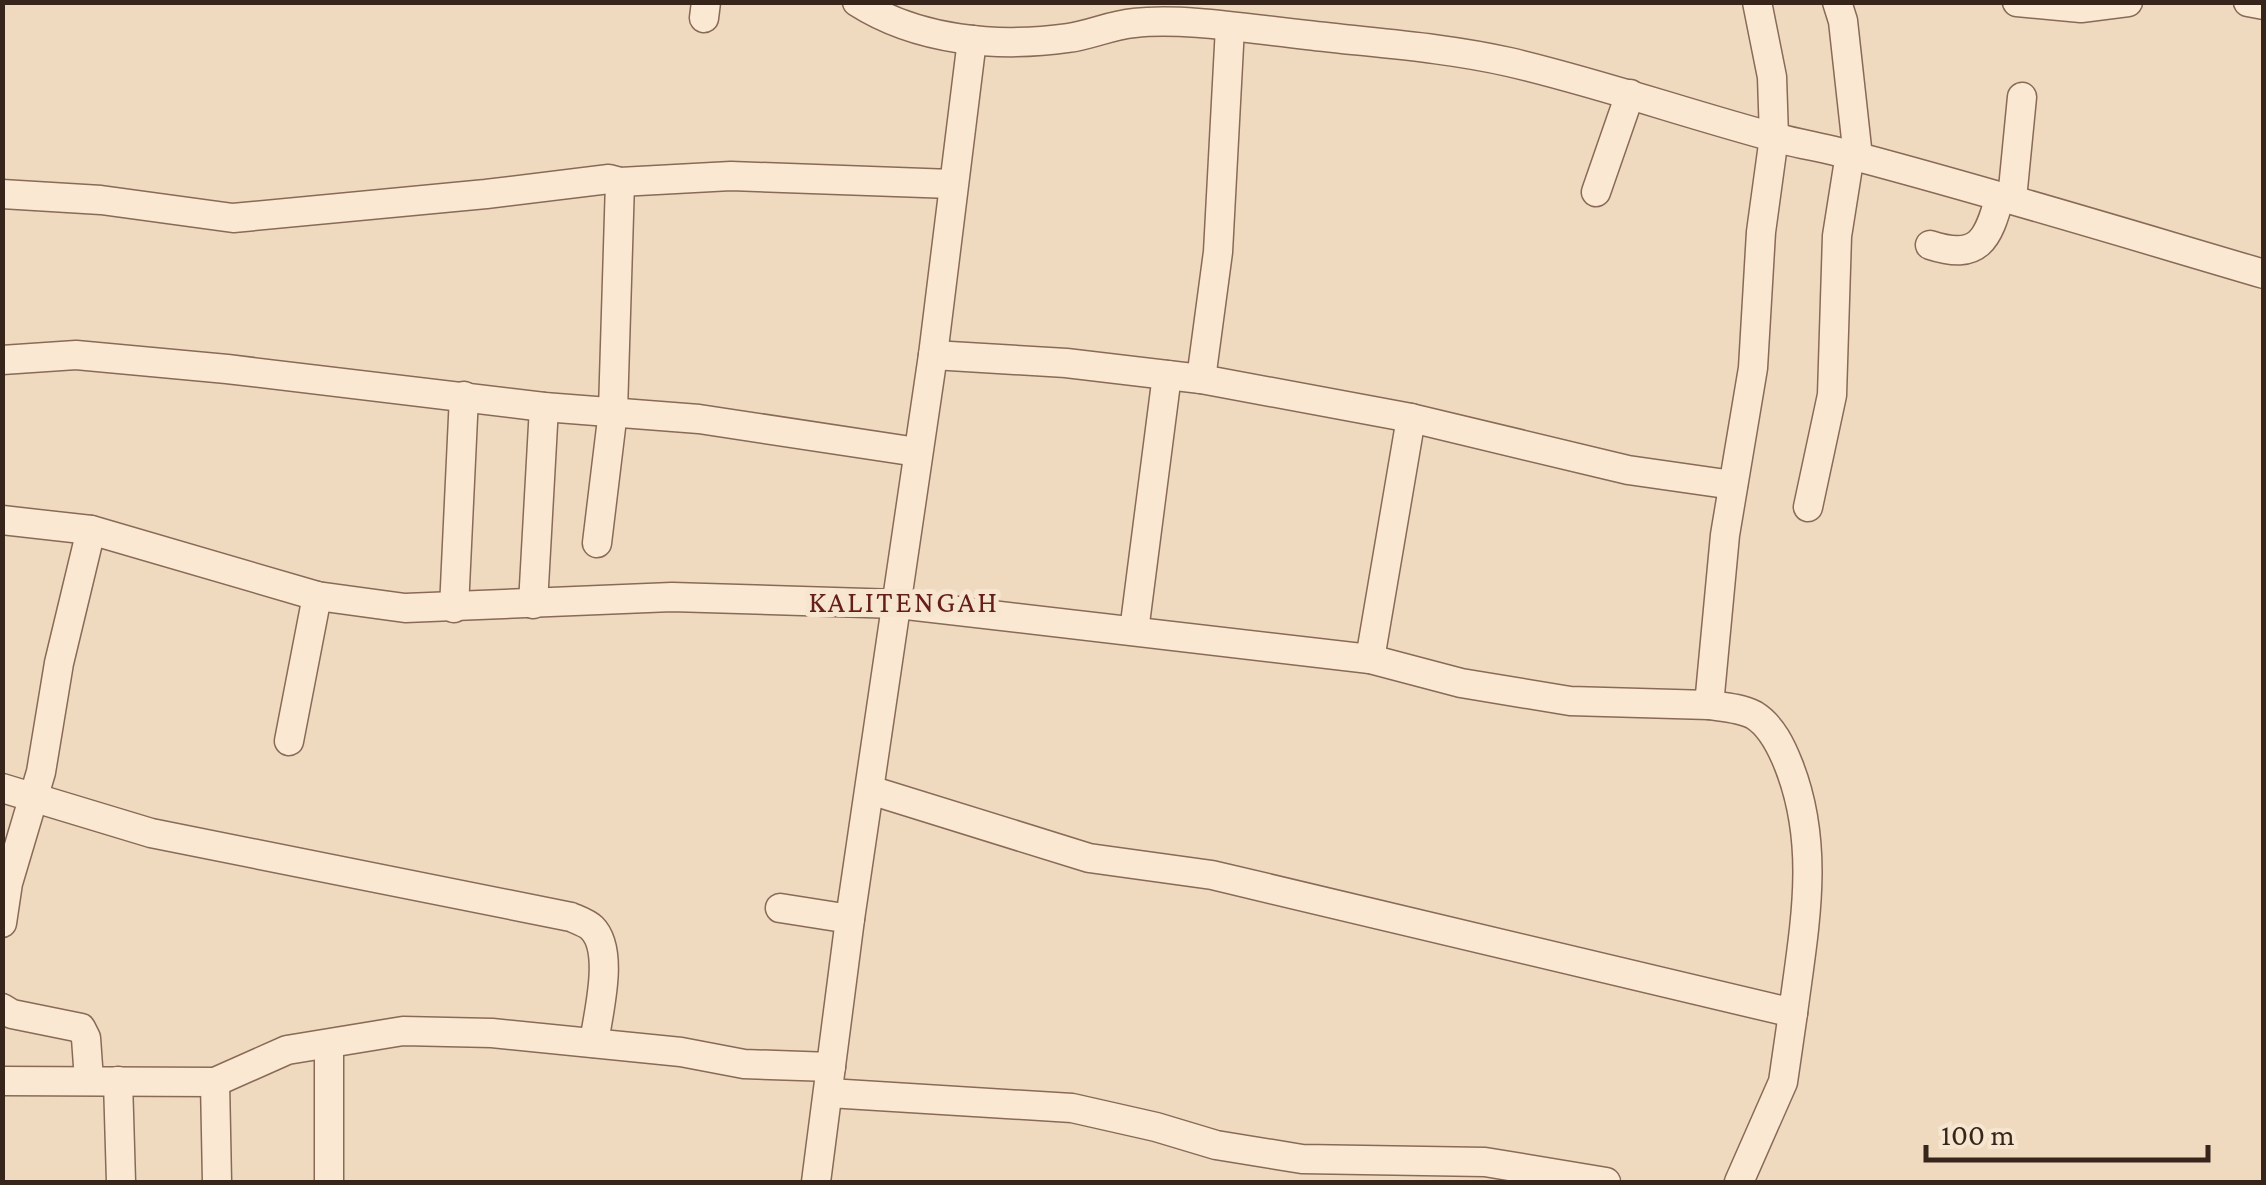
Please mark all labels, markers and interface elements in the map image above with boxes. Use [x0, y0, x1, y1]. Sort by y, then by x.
district label: KALITENGAH [809, 585, 999, 618]
scale bar [1926, 1100, 2208, 1162]
text: 100 m [1941, 1118, 2015, 1151]

